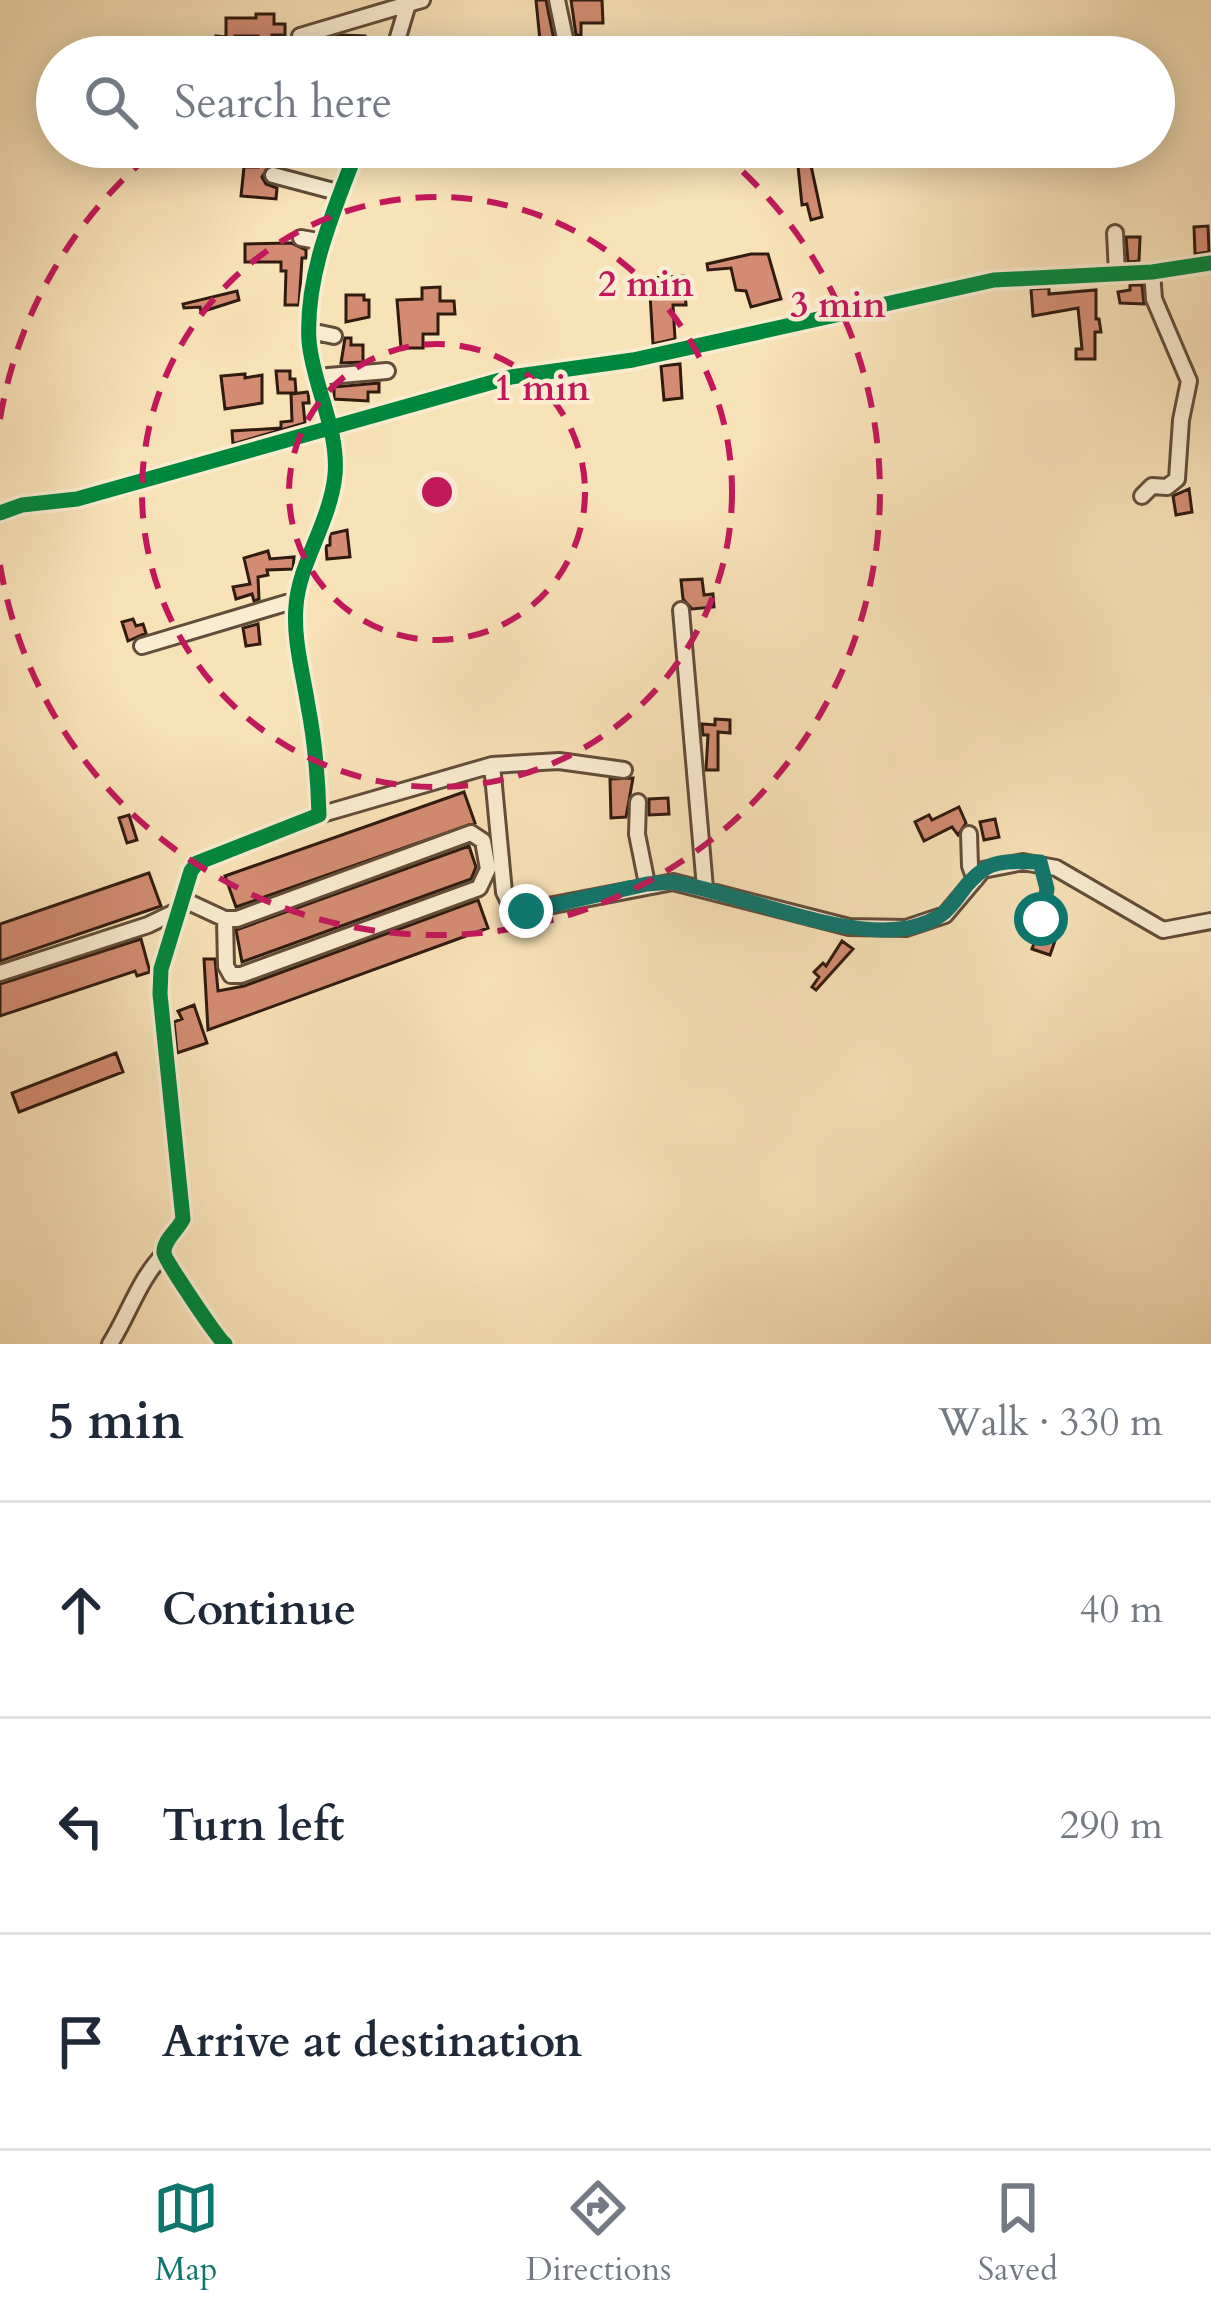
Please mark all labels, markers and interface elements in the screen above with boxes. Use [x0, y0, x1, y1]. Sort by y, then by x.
search box [36, 36, 1175, 168]
icon: search [78, 69, 144, 135]
text: Search here [174, 72, 392, 133]
text: 2 min [598, 260, 694, 309]
text: 3 min [790, 281, 886, 330]
text: 1 min [494, 364, 590, 413]
centre of rings [416, 471, 458, 513]
route end [499, 884, 553, 938]
route start [1014, 892, 1068, 946]
text: 5 min [48, 1387, 184, 1457]
text: Walk · 330 m [938, 1396, 1163, 1449]
icon: ahead [48, 1577, 114, 1643]
text: Continue [162, 1579, 356, 1640]
text: 40 m [1080, 1583, 1163, 1636]
icon: left [48, 1793, 114, 1859]
text: Turn left [162, 1795, 344, 1856]
text: 290 m [1060, 1799, 1163, 1852]
icon: arrive [48, 2009, 114, 2075]
text: Arrive at destination [162, 2011, 582, 2072]
tab: Map [153, 2175, 219, 2292]
tab: Directions [526, 2175, 671, 2292]
tab: Saved [978, 2175, 1058, 2292]

